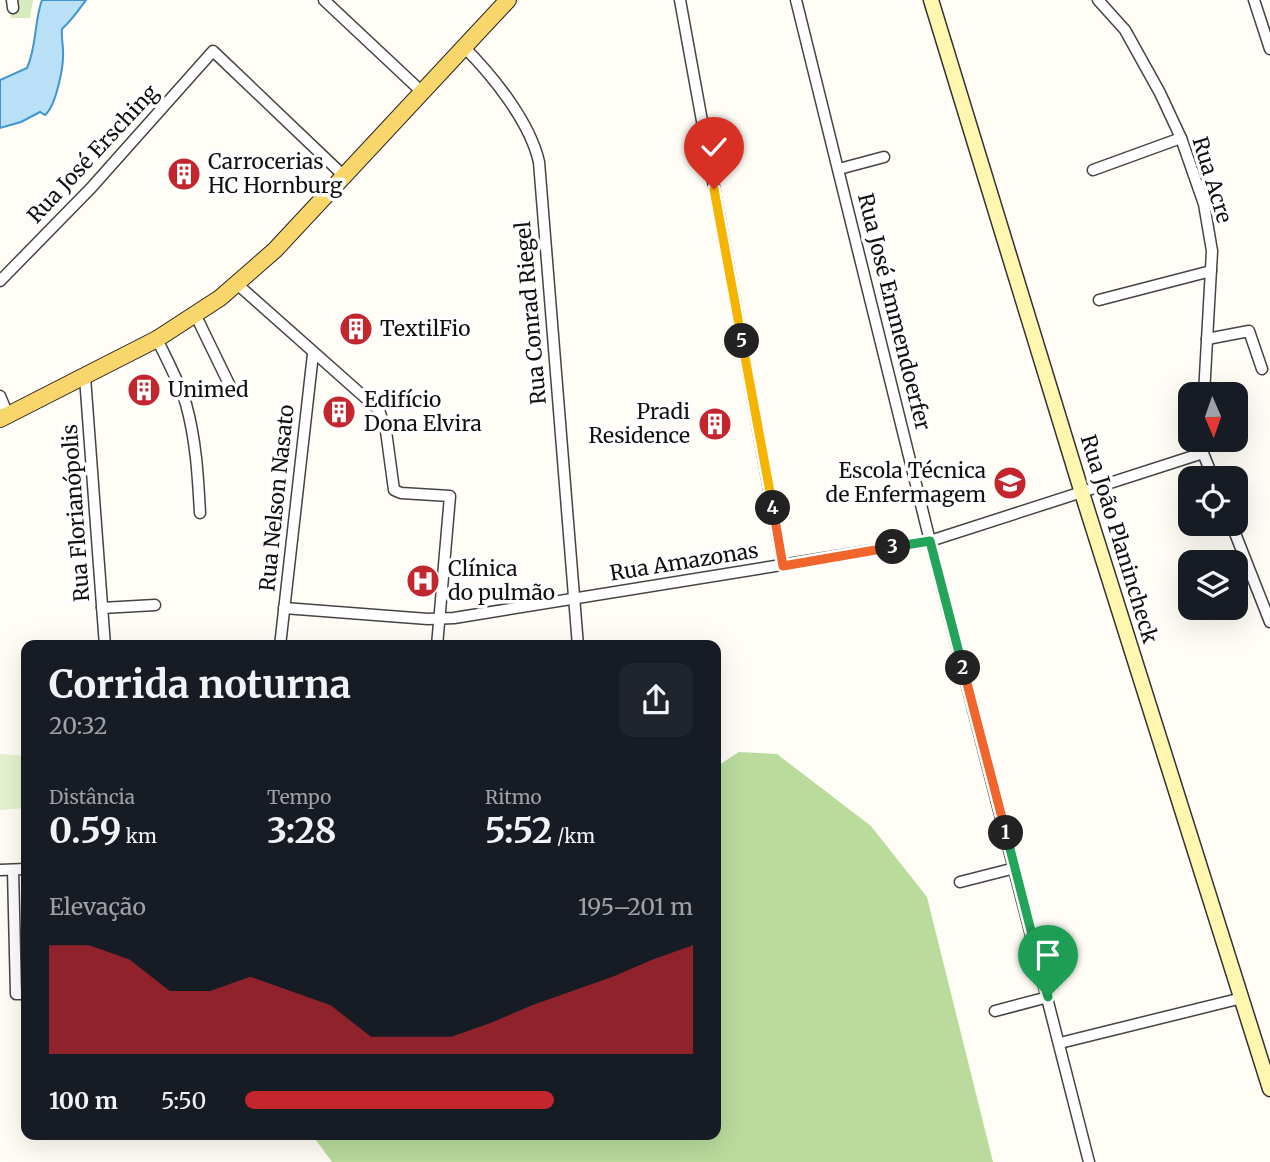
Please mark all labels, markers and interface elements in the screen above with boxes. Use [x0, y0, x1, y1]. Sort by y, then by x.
street label: Rua José Ersching [21, 79, 164, 229]
pin [684, 117, 744, 189]
icon: check [695, 128, 733, 166]
street label: Rua Acre [1187, 133, 1238, 226]
place label: Carrocerias HC Hornburg [208, 148, 343, 199]
building icon: Carrocerias HC Hornburg [165, 155, 203, 193]
street label: Rua José Emmendoerfer [852, 191, 937, 433]
street label: Rua Conrad Riegel [509, 220, 552, 406]
building icon: TextilFio [337, 310, 375, 348]
place label: TextilFio [380, 315, 470, 342]
pin: 5 [724, 324, 760, 358]
text: 5 [736, 328, 747, 352]
building icon: Unimed [125, 371, 163, 409]
place label: Unimed [168, 376, 249, 403]
north arrow [1178, 382, 1248, 452]
map controls [1178, 382, 1248, 620]
place label: Edifício Dona Elvira [364, 386, 482, 437]
building icon: Edifício Dona Elvira [320, 393, 358, 431]
place label: Pradi Residence [589, 398, 690, 449]
street label: Rua Nelson Nasato [253, 403, 300, 593]
building icon: Pradi Residence [696, 405, 734, 443]
street label: Rua Florianópolis [56, 423, 95, 603]
street label: Rua João Planincheck [1075, 431, 1164, 647]
place label: Escola Técnica de Enfermagem [826, 457, 986, 508]
school or university icon: Escola Técnica de Enfermagem [991, 464, 1029, 502]
button: locate [1178, 466, 1248, 536]
pin: 4 [756, 490, 790, 526]
text: 4 [766, 495, 779, 519]
pin: 3 [876, 530, 910, 564]
text: 3 [887, 534, 898, 558]
street label: Rua Amazonas [608, 536, 760, 587]
button: layers [1178, 550, 1248, 620]
place label: Clínica do pulmão [448, 555, 555, 606]
hospital icon: Clínica do pulmão [404, 562, 442, 600]
pin: 2 [946, 650, 981, 686]
text: 2 [957, 655, 968, 679]
text: Corrida noturna [49, 661, 351, 708]
button: share [619, 663, 693, 737]
text: 20:32 [49, 711, 108, 740]
text: Distância [49, 785, 135, 809]
text: Tempo [267, 785, 331, 809]
text: Ritmo [485, 785, 542, 809]
text: 0.59 [49, 809, 121, 853]
text: 3:28 [267, 809, 337, 853]
text: 5:52 [485, 809, 552, 853]
pin: 1 [988, 816, 1024, 850]
text: 1 [1001, 820, 1010, 844]
text: km [121, 824, 157, 848]
text: /km [552, 824, 595, 848]
text: Elevação [49, 892, 146, 921]
text: 195–201 m [578, 892, 693, 921]
pin [1018, 925, 1078, 997]
icon: arrive [1029, 936, 1067, 974]
text: 100 m [49, 1086, 118, 1115]
text: 5:50 [161, 1086, 206, 1115]

